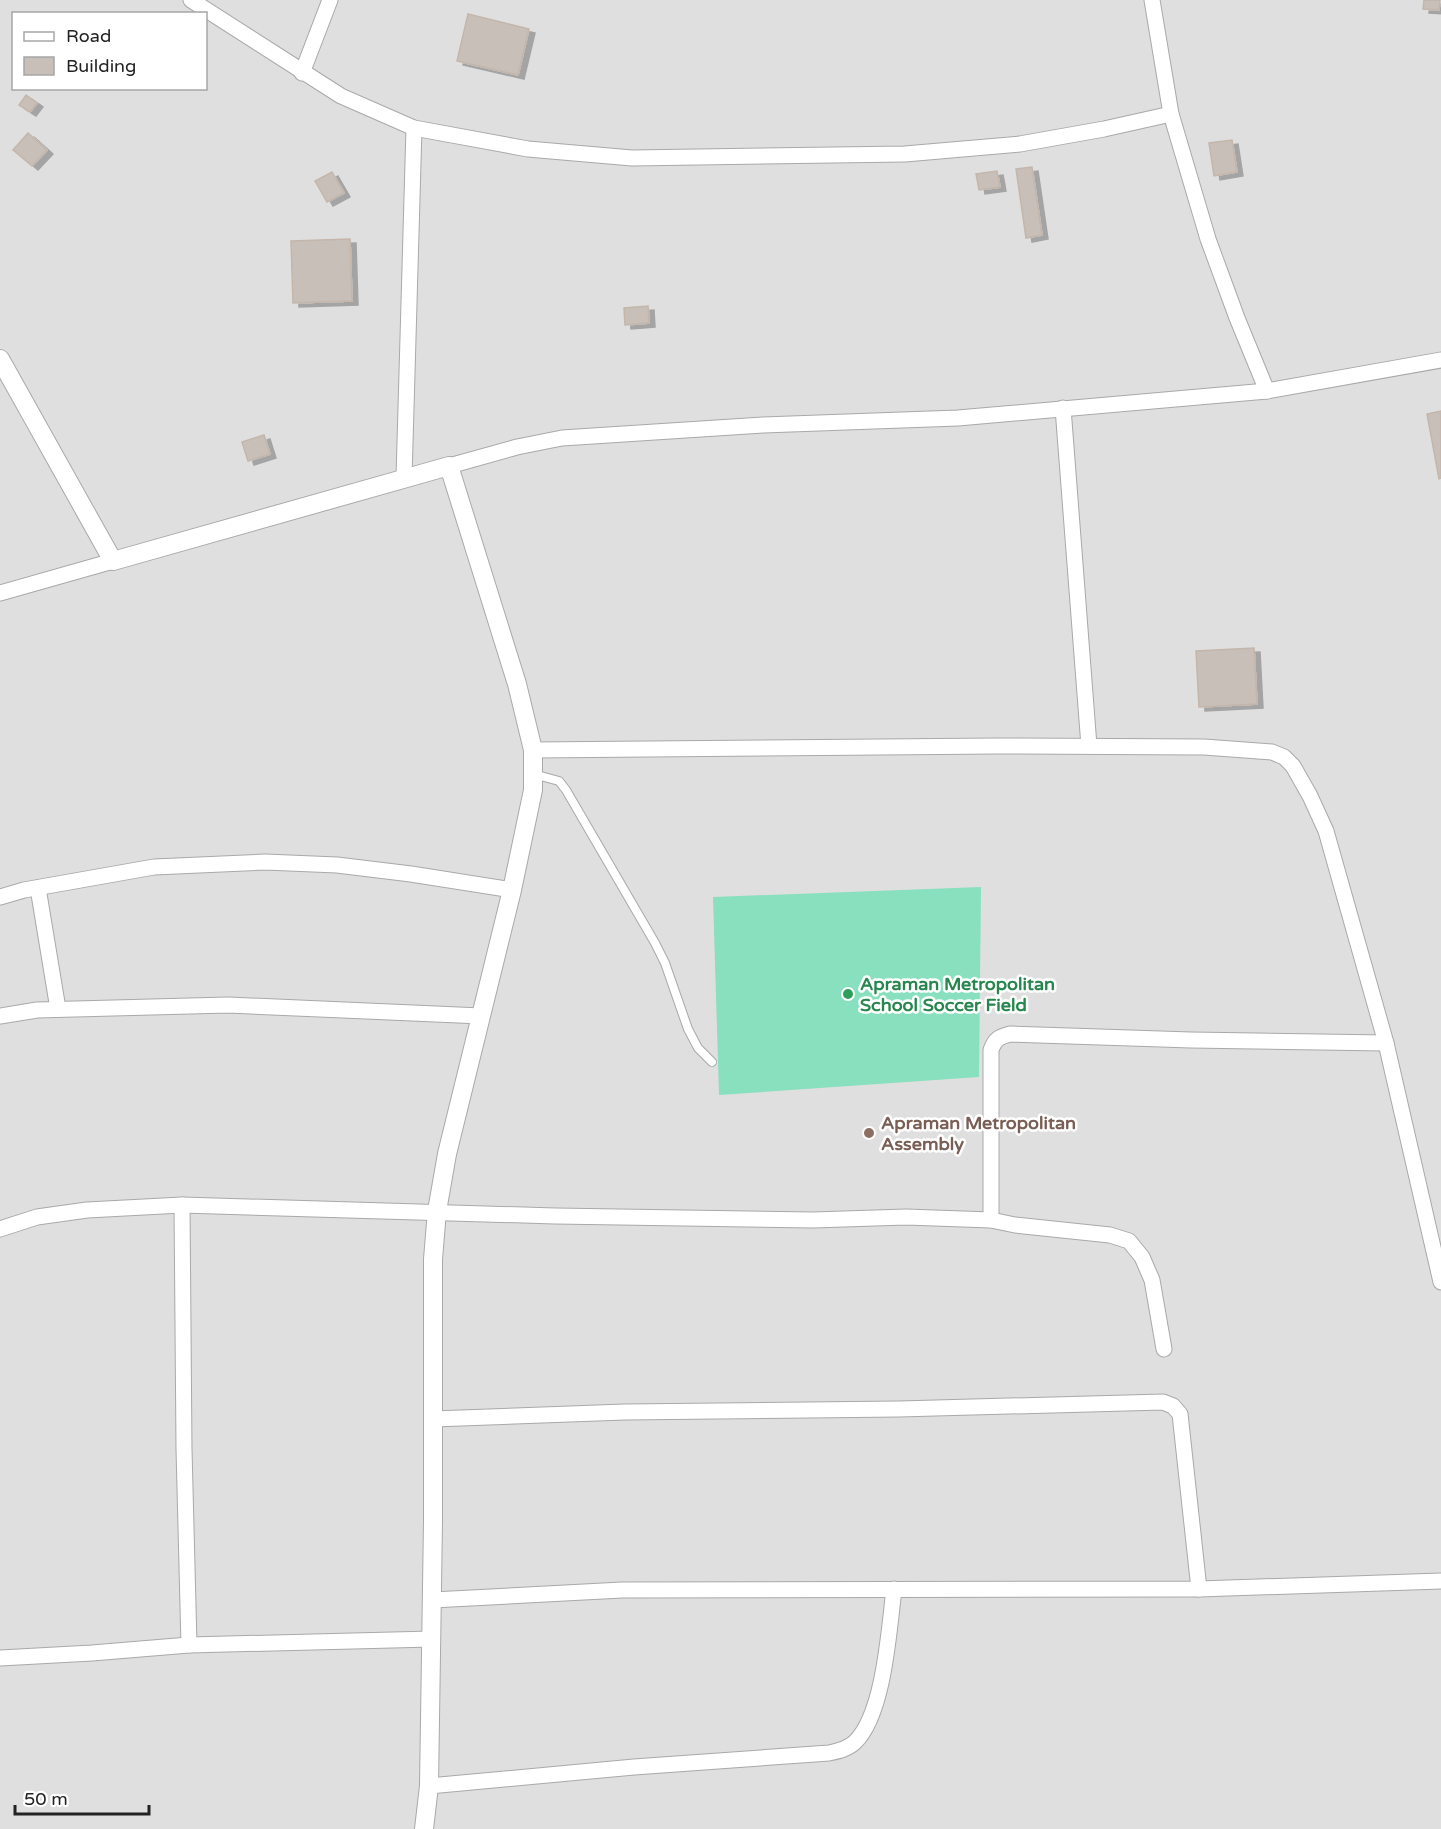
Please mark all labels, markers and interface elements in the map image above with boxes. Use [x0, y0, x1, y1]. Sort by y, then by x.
legend [12, 12, 207, 90]
text: Road [66, 25, 111, 47]
text: Building [66, 55, 136, 77]
place label: Apraman Metropolitan School Soccer Field [860, 973, 1055, 1016]
marker: Apraman Metropolitan School Soccer Field [841, 987, 855, 1001]
place label: Apraman Metropolitan Assembly [881, 1112, 1076, 1155]
marker: Apraman Metropolitan Assembly [862, 1126, 876, 1140]
scale bar [15, 1778, 148, 1816]
text: 50 m [24, 1788, 68, 1810]

